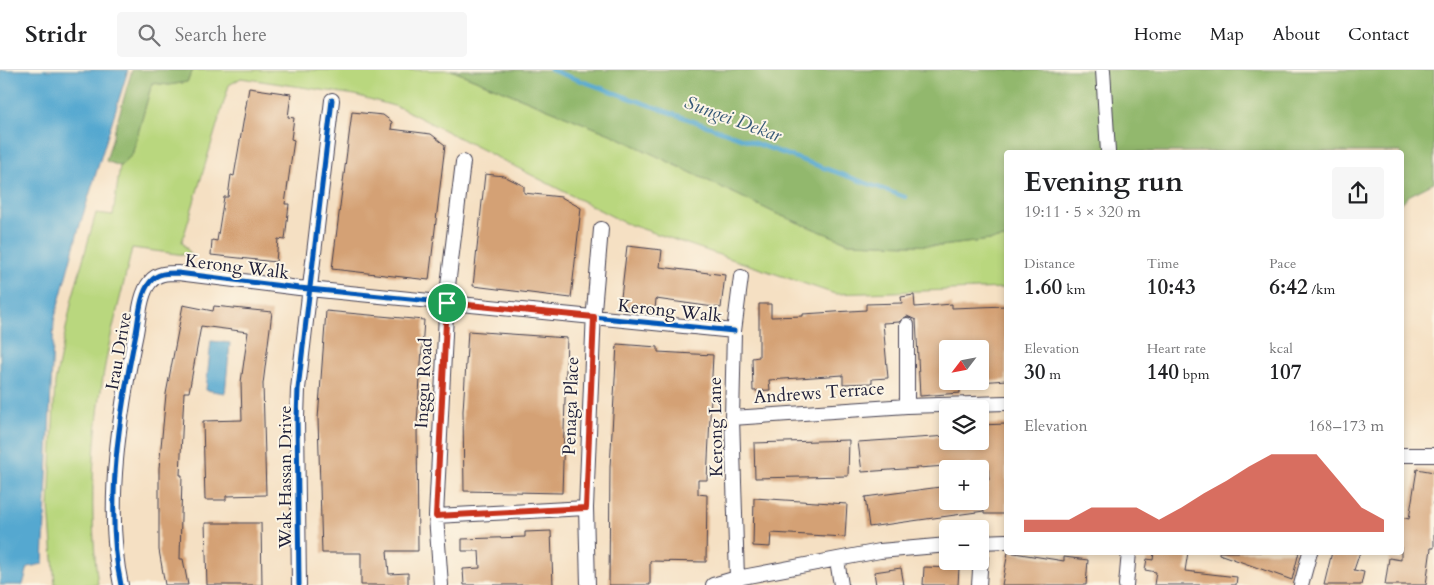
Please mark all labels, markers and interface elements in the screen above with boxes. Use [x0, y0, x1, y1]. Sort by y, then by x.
search box [117, 12, 467, 57]
text: Stridr [25, 18, 87, 51]
icon: search [135, 21, 163, 49]
text: Search here [175, 22, 267, 48]
text: Home [1134, 22, 1182, 47]
text: Map [1210, 22, 1244, 47]
text: About [1272, 22, 1320, 47]
text: Contact [1348, 22, 1409, 47]
water label: Sungei Dekar [681, 89, 786, 149]
text: Evening run [1024, 163, 1183, 201]
button: share [1332, 167, 1384, 219]
text: 19:11 · 5 × 320 m [1024, 201, 1141, 223]
street label: Kerong Walk [183, 248, 291, 286]
text: Distance [1024, 254, 1075, 273]
text: Time [1147, 254, 1179, 273]
text: Pace [1269, 254, 1296, 273]
text: 1.60 [1024, 273, 1062, 302]
text: 10:43 [1147, 273, 1196, 302]
text: 6:42 [1269, 273, 1308, 302]
text: km [1062, 280, 1085, 299]
text: /km [1308, 280, 1335, 299]
pin [426, 282, 468, 324]
icon: arrive [433, 289, 461, 317]
street label: Kerong Walk [617, 293, 724, 329]
street label: Irau Drive [100, 310, 138, 392]
street label: Inggu Road [409, 337, 439, 429]
text: Elevation [1024, 339, 1080, 358]
text: Heart rate [1147, 339, 1206, 358]
text: kcal [1269, 339, 1293, 358]
north arrow [939, 340, 989, 390]
map controls [939, 340, 989, 570]
street label: Penaga Place [557, 356, 585, 456]
text: 30 [1024, 358, 1046, 387]
text: 140 [1147, 358, 1179, 387]
text: 107 [1269, 358, 1302, 387]
text: m [1046, 365, 1061, 384]
text: bpm [1179, 365, 1210, 384]
street label: Andrews Terrace [753, 376, 885, 410]
street label: Kerong Lane [703, 377, 729, 477]
button: layers [939, 400, 989, 450]
street label: Wak Hassan Drive [273, 405, 298, 550]
text: Elevation [1024, 415, 1088, 437]
text: 168–173 m [1308, 415, 1384, 437]
button: + [939, 460, 989, 510]
button: − [939, 520, 989, 570]

